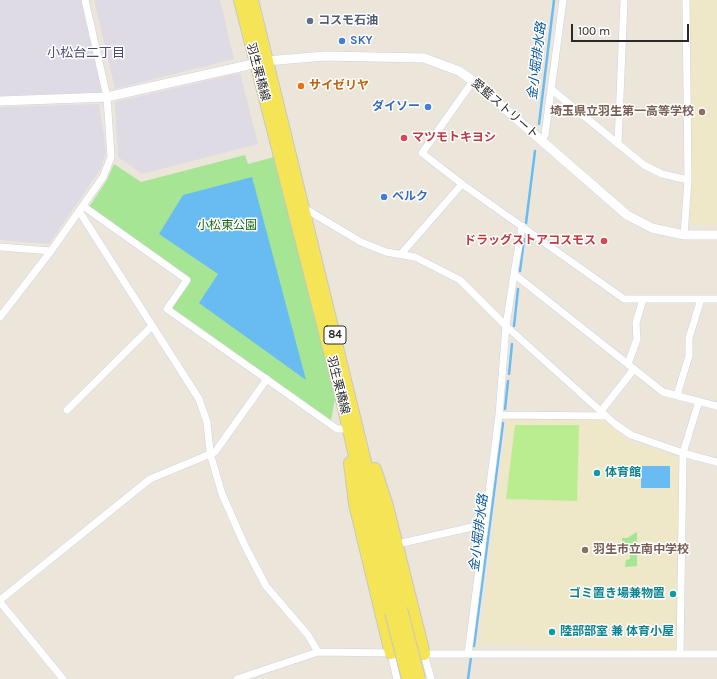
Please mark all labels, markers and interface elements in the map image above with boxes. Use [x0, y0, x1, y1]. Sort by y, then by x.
place label: コスモ石油 [318, 14, 378, 28]
marker: コスモ石油 [305, 16, 315, 26]
scale bar [573, 16, 691, 42]
water label: 金小堀排水路 [525, 21, 549, 101]
text: 100 m [578, 24, 610, 38]
place label: SKY [350, 34, 373, 48]
marker: SKY [337, 36, 347, 46]
street label: 羽生栗橋線 [243, 41, 273, 103]
district label: 小松台二丁目 [47, 45, 125, 61]
street label: 愛藍ストリート [469, 76, 541, 142]
place label: サイゼリヤ [309, 79, 369, 93]
marker: サイゼリヤ [296, 81, 306, 91]
place label: ダイソー [372, 100, 420, 114]
marker: ダイソー [423, 102, 433, 112]
place label: 埼玉県立羽生第一高等学校 [550, 105, 694, 119]
marker: 埼玉県立羽生第一高等学校 [697, 107, 707, 117]
place label: マツモトキヨシ [412, 131, 496, 145]
marker: マツモトキヨシ [399, 133, 409, 143]
place label: ベルク [392, 190, 428, 204]
marker: ベルク [379, 192, 389, 202]
park label: 小松東公園 [197, 219, 257, 233]
place label: ドラッグストアコスモス [464, 234, 596, 248]
marker: ドラッグストアコスモス [599, 236, 609, 246]
road number: 84 [324, 326, 346, 344]
street label: 羽生栗橋線 [324, 354, 352, 416]
place label: 体育館 [605, 466, 641, 480]
marker: 体育館 [592, 468, 602, 478]
water label: 金小堀排水路 [467, 493, 491, 573]
place label: 羽生市立南中学校 [593, 543, 689, 557]
marker: 羽生市立南中学校 [580, 545, 590, 555]
place label: ゴミ置き場兼物置 [569, 587, 665, 601]
marker: ゴミ置き場兼物置 [668, 589, 678, 599]
place label: 陸部部室 兼 体育小屋 [560, 625, 674, 639]
marker: 陸部部室 兼 体育小屋 [547, 627, 557, 637]

